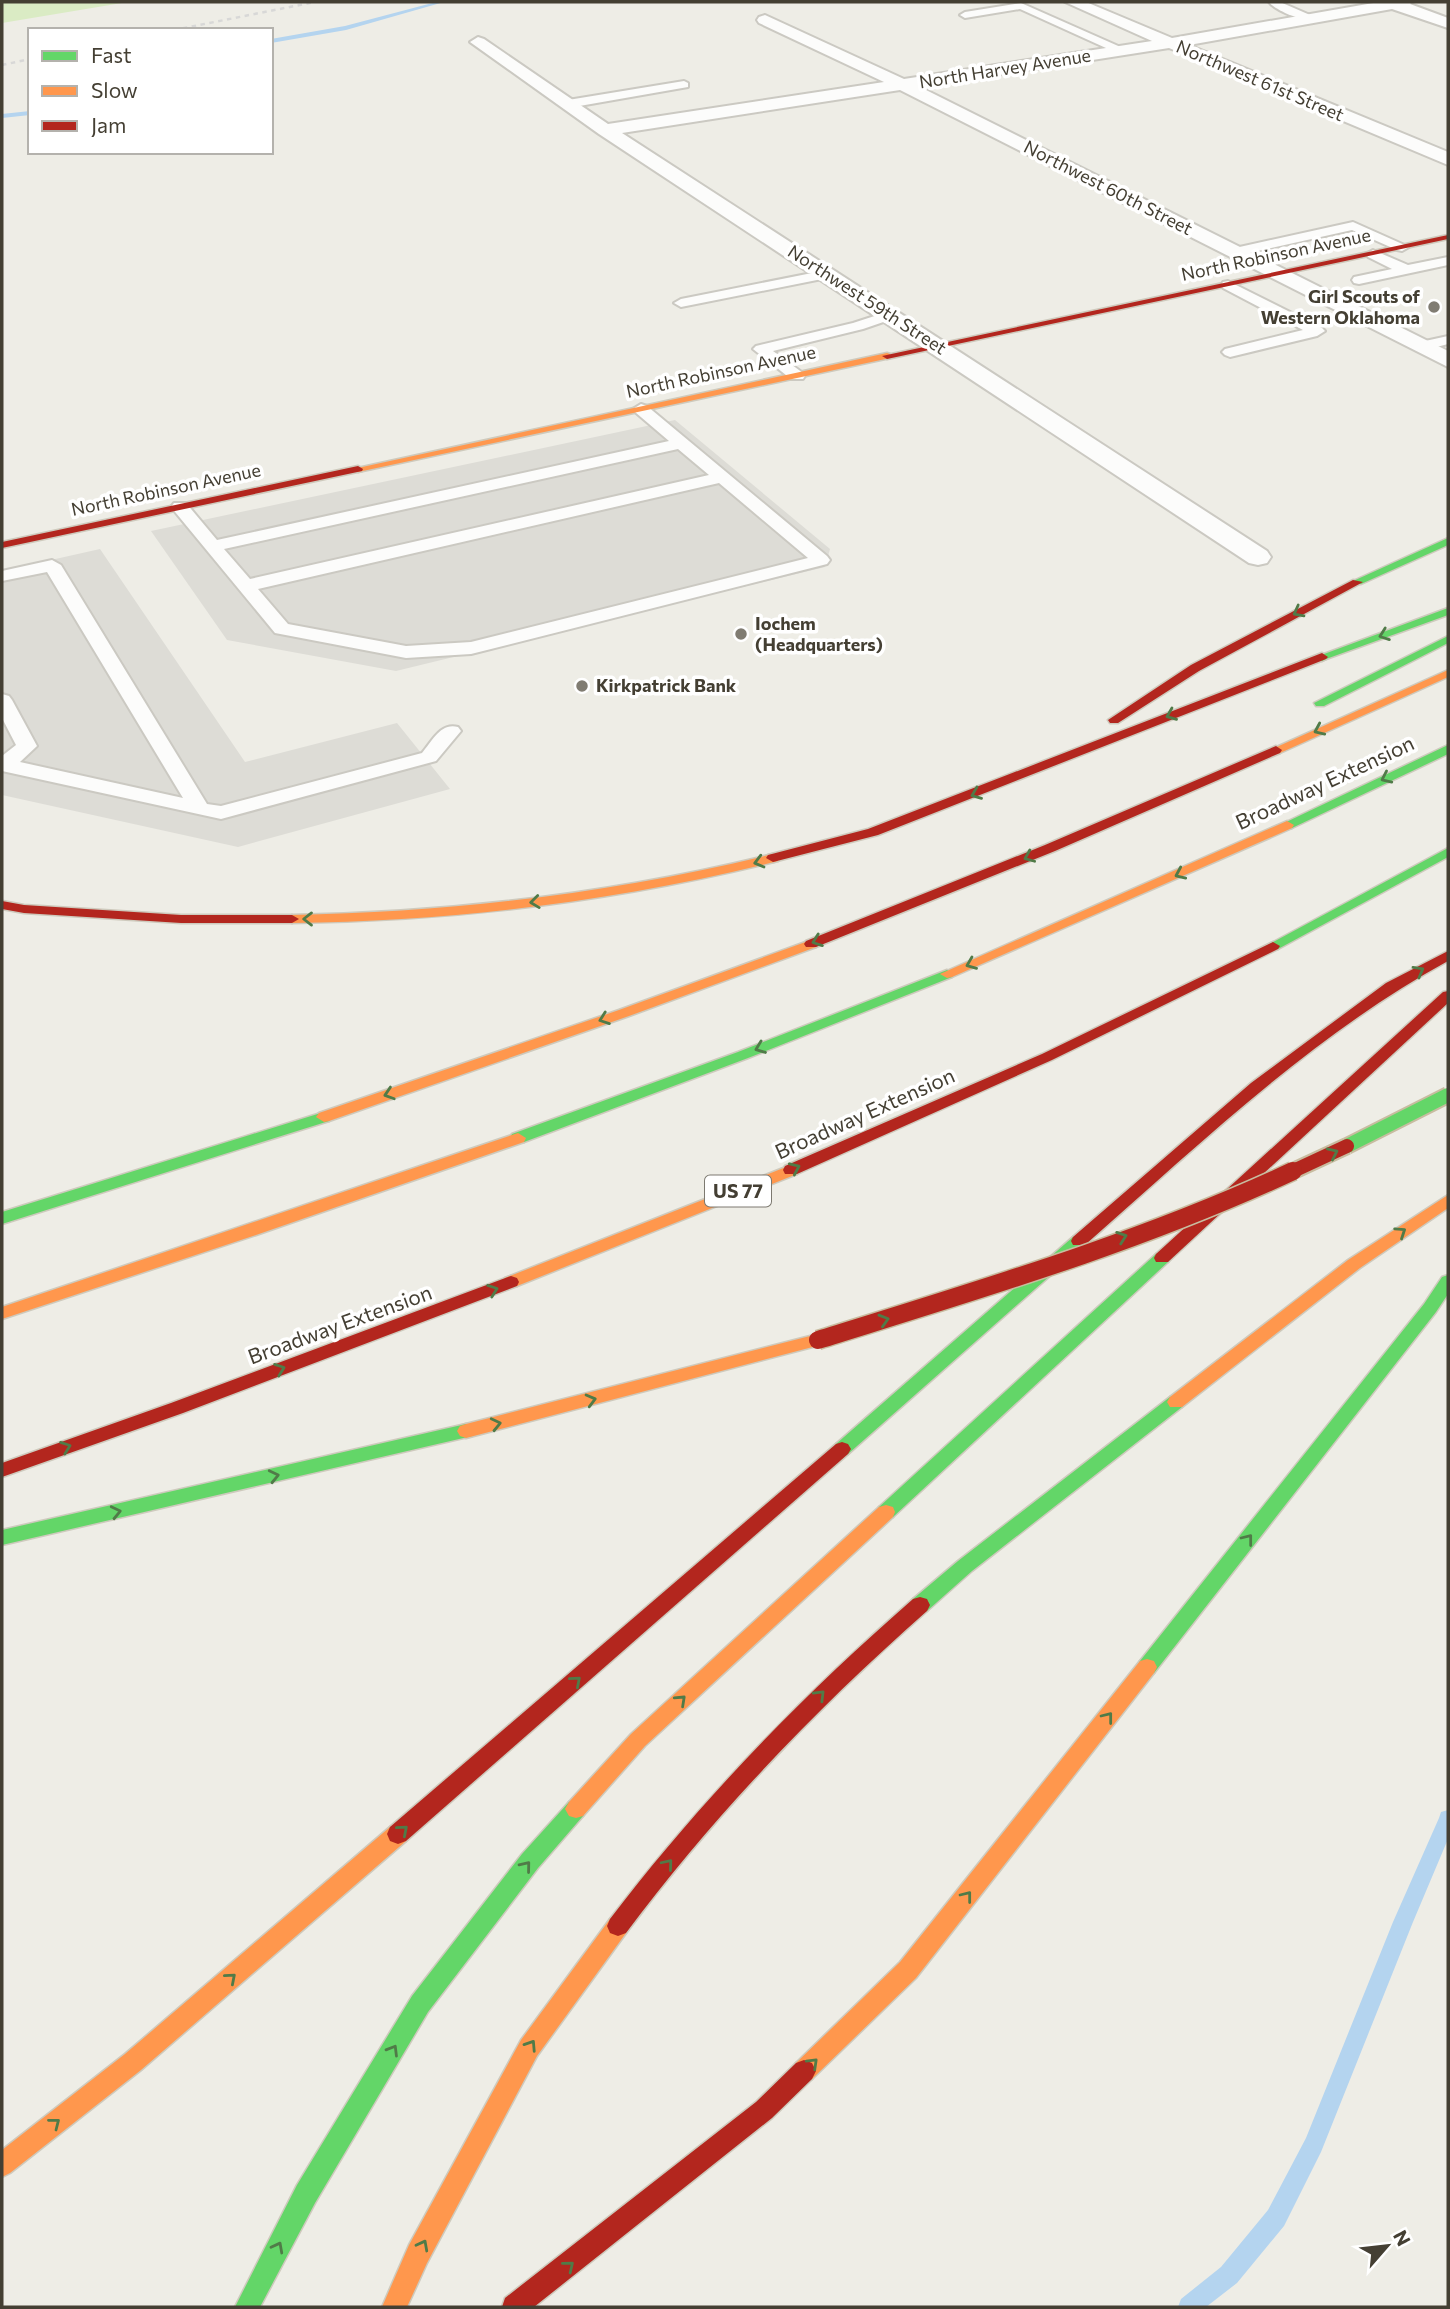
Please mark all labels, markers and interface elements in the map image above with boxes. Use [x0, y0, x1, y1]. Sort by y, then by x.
legend [28, 28, 273, 154]
street label: Northwest 61st Street [1173, 35, 1348, 125]
text: Fast [91, 42, 132, 67]
street label: North Harvey Avenue [917, 44, 1092, 92]
text: Slow [91, 77, 138, 102]
text: Jam [91, 112, 126, 137]
street label: Northwest 60th Street [1020, 135, 1196, 239]
street label: North Robinson Avenue [1179, 223, 1373, 285]
street label: Northwest 59th Street [784, 240, 951, 359]
place label: Girl Scouts of Western Oklahoma [1261, 285, 1421, 328]
marker: Girl Scouts of Western Oklahoma [1426, 299, 1442, 315]
street label: North Robinson Avenue [624, 340, 818, 402]
street label: North Robinson Avenue [69, 458, 263, 520]
one-way arrow [1293, 604, 1305, 618]
place label: Iochem (Headquarters) [755, 612, 883, 655]
marker: Iochem (Headquarters) [733, 626, 749, 642]
one-way arrow [1379, 626, 1391, 640]
place label: Kirkpatrick Bank [596, 674, 737, 696]
marker: Kirkpatrick Bank [574, 678, 590, 694]
one-way arrow [1166, 707, 1179, 721]
one-way arrow [1313, 722, 1326, 736]
street label: Broadway Extension [1231, 729, 1418, 834]
one-way arrow [1381, 770, 1394, 784]
one-way arrow [970, 785, 982, 799]
one-way arrow [1023, 848, 1035, 862]
one-way arrow [753, 854, 765, 868]
one-way arrow [1175, 866, 1187, 880]
one-way arrow [529, 894, 541, 909]
one-way arrow [302, 911, 313, 927]
one-way arrow [812, 932, 824, 946]
one-way arrow [966, 956, 978, 970]
one-way arrow [1412, 965, 1425, 979]
one-way arrow [598, 1011, 610, 1025]
one-way arrow [755, 1040, 767, 1054]
street label: Broadway Extension [771, 1062, 958, 1164]
one-way arrow [383, 1086, 395, 1101]
one-way arrow [1326, 1147, 1338, 1161]
one-way arrow [788, 1162, 800, 1176]
road number: US 77 [705, 1176, 771, 1206]
one-way arrow [1393, 1228, 1406, 1240]
one-way arrow [1115, 1232, 1127, 1246]
street label: Broadway Extension [244, 1279, 435, 1369]
one-way arrow [487, 1285, 499, 1299]
one-way arrow [877, 1313, 889, 1328]
one-way arrow [273, 1364, 285, 1378]
one-way arrow [584, 1394, 596, 1408]
one-way arrow [489, 1418, 501, 1432]
one-way arrow [60, 1442, 72, 1456]
one-way arrow [268, 1470, 280, 1484]
one-way arrow [110, 1506, 122, 1520]
one-way arrow [1240, 1534, 1253, 1546]
one-way arrow [567, 1677, 580, 1689]
one-way arrow [812, 1691, 825, 1704]
one-way arrow [673, 1696, 686, 1709]
one-way arrow [1099, 1713, 1112, 1725]
one-way arrow [395, 1826, 408, 1838]
one-way arrow [660, 1859, 672, 1872]
one-way arrow [518, 1862, 531, 1874]
one-way arrow [958, 1892, 971, 1904]
one-way arrow [222, 1974, 235, 1986]
one-way arrow [523, 2040, 536, 2053]
one-way arrow [384, 2045, 397, 2058]
one-way arrow [804, 2058, 817, 2071]
one-way arrow [48, 2118, 60, 2131]
north arrow [1352, 2211, 1422, 2281]
text: N [1389, 2226, 1416, 2249]
one-way arrow [415, 2240, 428, 2253]
one-way arrow [270, 2242, 284, 2254]
one-way arrow [561, 2261, 573, 2274]

